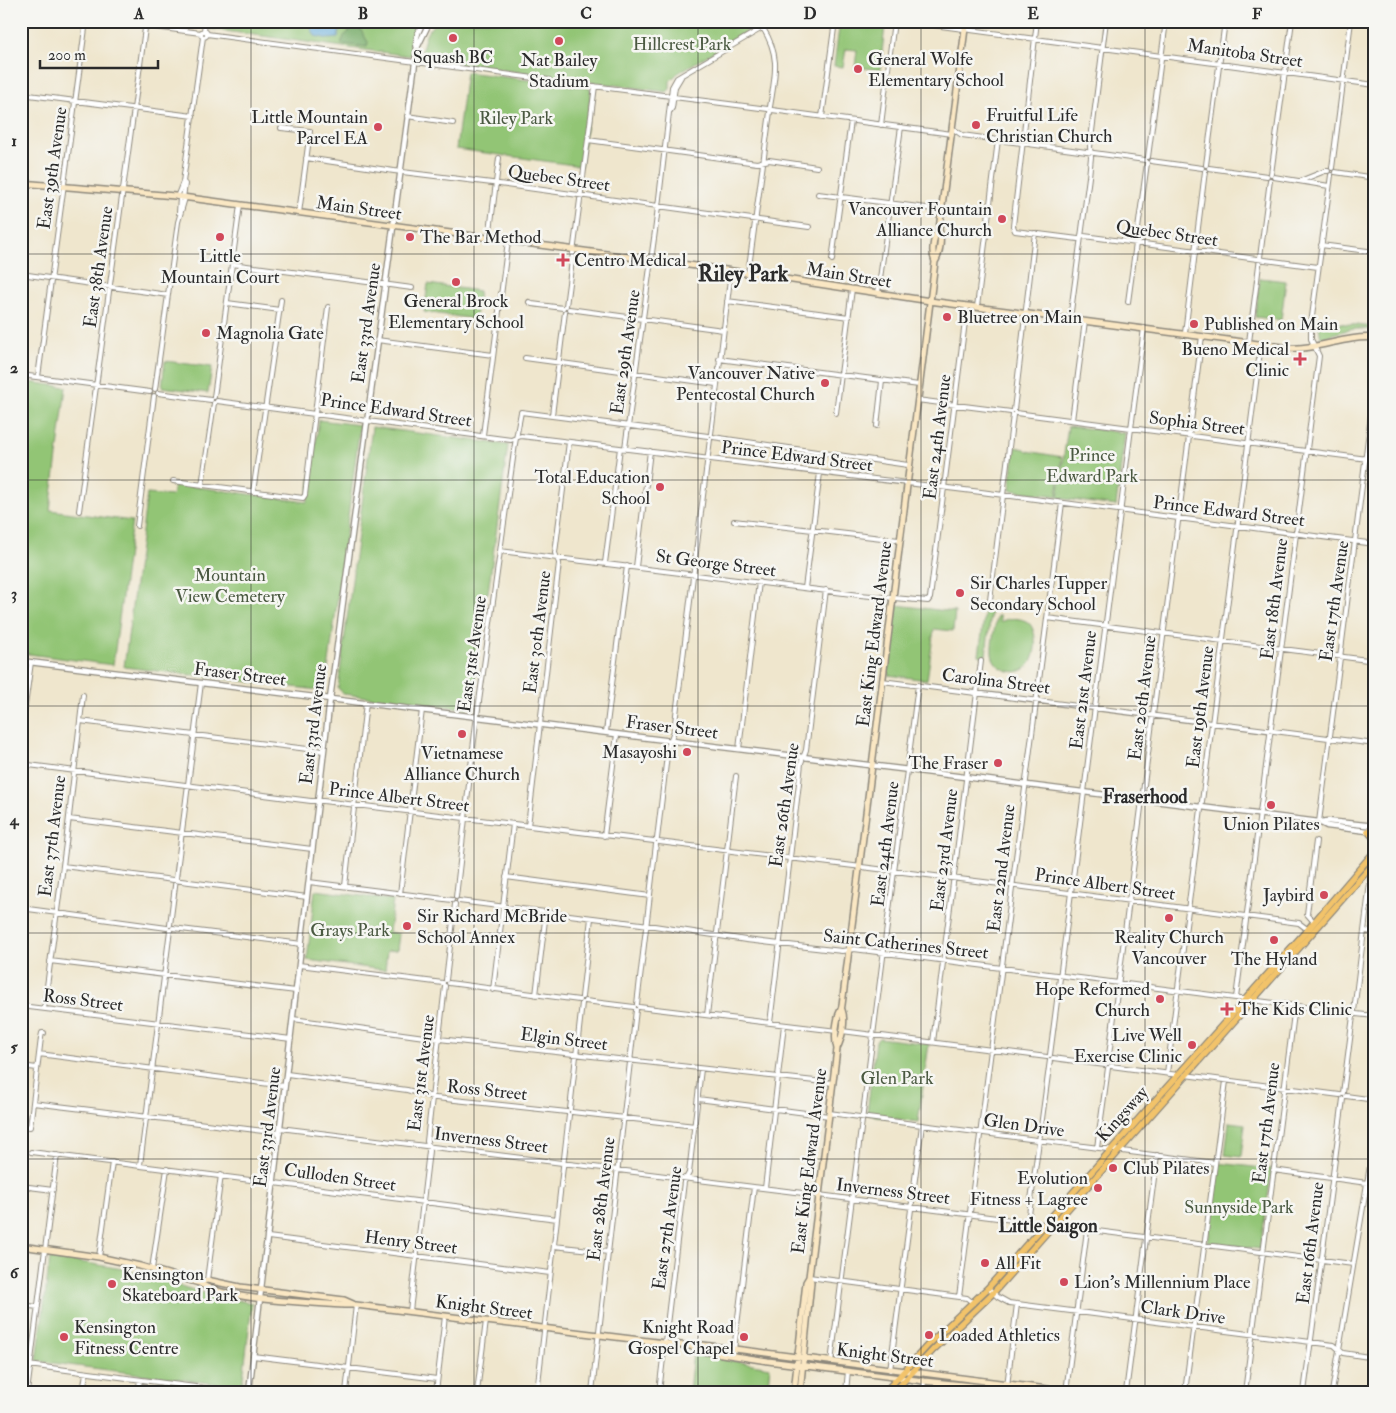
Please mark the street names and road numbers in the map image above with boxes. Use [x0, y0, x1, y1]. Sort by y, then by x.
street label: Manitoba Street [1186, 34, 1304, 73]
street label: East 39th Avenue [33, 105, 73, 231]
street label: Quebec Street [506, 160, 612, 197]
street label: Main Street [315, 191, 403, 226]
street label: East 38th Avenue [79, 204, 118, 329]
street label: Quebec Street [1114, 215, 1220, 252]
street label: Main Street [805, 257, 893, 294]
street label: East 33rd Avenue [347, 261, 386, 385]
street label: East 29th Avenue [605, 288, 646, 416]
street label: East 24th Avenue [918, 373, 957, 501]
street label: Prince Edward Street [319, 388, 473, 433]
street label: Sophia Street [1148, 406, 1246, 441]
street label: Prince Edward Street [720, 436, 874, 477]
street label: Prince Edward Street [1152, 491, 1306, 532]
street label: East 18th Avenue [1256, 537, 1293, 661]
street label: East King Edward Avenue [852, 539, 897, 728]
street label: East 17th Avenue [1315, 539, 1354, 663]
street label: St George Street [654, 545, 778, 582]
street label: East 30th Avenue [519, 569, 556, 695]
street label: East 31st Avenue [453, 594, 492, 714]
street label: East 21st Avenue [1065, 629, 1102, 751]
street label: East 20th Avenue [1123, 634, 1162, 762]
street label: East 19th Avenue [1182, 644, 1219, 769]
street label: Fraser Street [193, 657, 287, 692]
street label: East 33rd Avenue [295, 662, 332, 786]
street label: Carolina Street [940, 663, 1052, 700]
street label: Fraser Street [625, 710, 719, 745]
street label: East 26th Avenue [764, 741, 805, 869]
street label: East 37th Avenue [34, 773, 71, 898]
street label: Prince Albert Street [327, 777, 471, 818]
street label: East 24th Avenue [866, 780, 905, 908]
street label: East 23rd Avenue [926, 787, 963, 913]
street label: East 22nd Avenue [982, 802, 1021, 933]
street label: Prince Albert Street [1033, 863, 1177, 906]
street label: Saint Catherines Street [822, 924, 990, 965]
street label: Ross Street [41, 984, 125, 1017]
street label: East 31st Avenue [403, 1013, 440, 1133]
street label: Elgin Street [519, 1023, 609, 1056]
street label: East 17th Avenue [1248, 1061, 1285, 1185]
street label: East 33rd Avenue [249, 1065, 286, 1189]
street label: East King Edward Avenue [787, 1066, 832, 1255]
street label: Ross Street [446, 1075, 529, 1106]
street label: Kingsway [1091, 1081, 1154, 1147]
street label: Glen Drive [982, 1108, 1066, 1143]
street label: Inverness Street [433, 1122, 549, 1159]
street label: East 28th Avenue [582, 1135, 621, 1262]
street label: Culloden Street [282, 1158, 398, 1197]
street label: East 27th Avenue [647, 1164, 688, 1291]
street label: Inverness Street [835, 1173, 951, 1210]
street label: East 16th Avenue [1292, 1180, 1329, 1305]
street label: Henry Street [363, 1225, 459, 1260]
street label: Knight Street [434, 1290, 534, 1325]
street label: Clark Drive [1139, 1295, 1227, 1330]
street label: Knight Street [835, 1338, 935, 1373]

